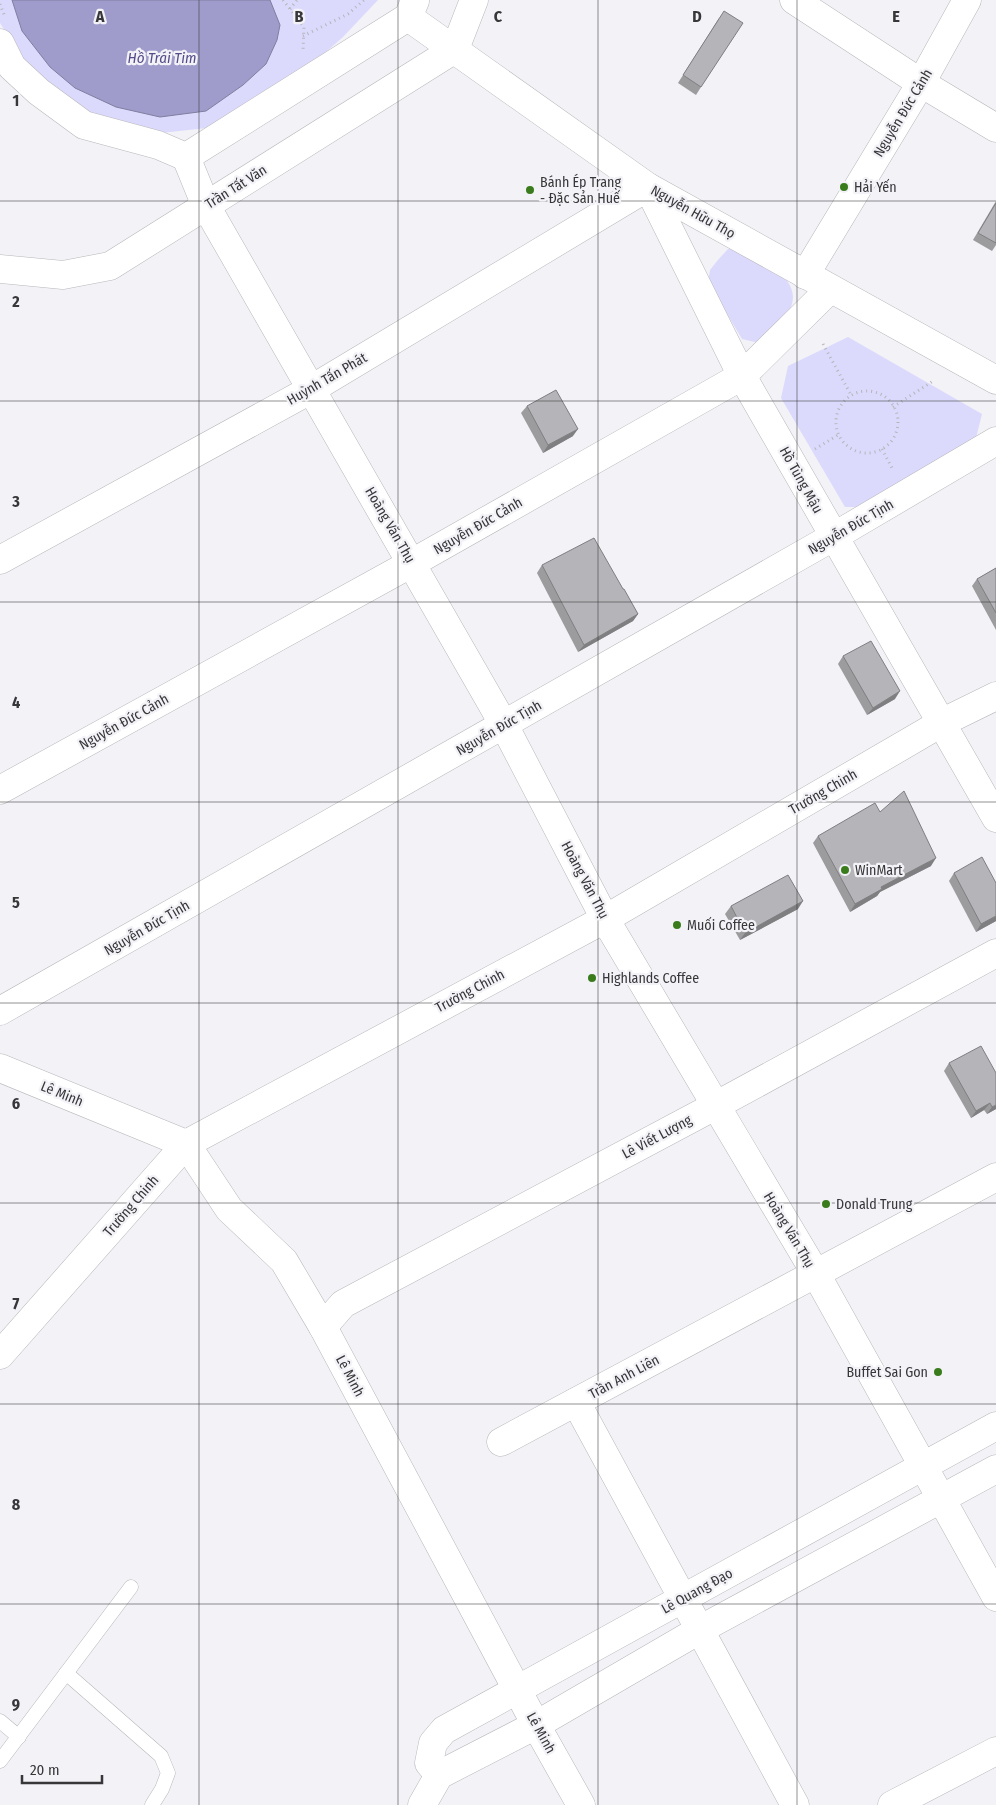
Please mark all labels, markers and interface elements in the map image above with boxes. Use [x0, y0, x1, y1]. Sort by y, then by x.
text: A [95, 7, 105, 26]
text: B [295, 7, 304, 26]
text: C [494, 7, 503, 26]
text: D [692, 7, 702, 26]
text: E [892, 7, 900, 26]
water label: Hồ Trái Tim [128, 49, 196, 67]
street label: Nguyễn Đức Cảnh [870, 66, 936, 160]
text: 1 [13, 91, 19, 110]
street label: Trần Tất Văn [202, 161, 270, 213]
place label: Bánh Ép Trang - Đặc Sản Huế [540, 173, 621, 207]
place label: Hải Yến [854, 178, 897, 196]
marker: Hải Yến [838, 181, 850, 193]
street label: Nguyễn Hữu Thọ [648, 182, 738, 242]
marker: Bánh Ép Trang - Đặc Sản Huế [524, 184, 536, 196]
text: 2 [11, 292, 20, 311]
street label: Huỳnh Tấn Phát [284, 348, 370, 409]
street label: Hồ Tùng Mậu [776, 443, 827, 516]
street label: Hoàng Văn Thụ [361, 484, 419, 566]
text: 3 [11, 492, 20, 511]
street label: Nguyễn Đức Cảnh [431, 494, 525, 558]
street label: Nguyễn Đức Tịnh [805, 496, 897, 558]
street label: Nguyễn Đức Cảnh [76, 690, 172, 754]
text: 4 [12, 693, 20, 712]
street label: Nguyễn Đức Tịnh [453, 697, 545, 759]
street label: Trường Chinh [786, 766, 860, 818]
street label: Hoàng Văn Thụ [558, 838, 612, 922]
place label: WinMart [855, 862, 903, 879]
marker: WinMart [839, 864, 851, 876]
text: 5 [12, 893, 20, 912]
street label: Nguyễn Đức Tịnh [101, 897, 193, 959]
place label: Muối Coffee [687, 916, 755, 934]
marker: Muối Coffee [671, 919, 683, 931]
street label: Trường Chinh [433, 966, 507, 1016]
place label: Highlands Coffee [602, 970, 699, 987]
marker: Highlands Coffee [586, 972, 598, 984]
street label: Lê Minh [38, 1078, 86, 1110]
text: 6 [12, 1094, 20, 1113]
street label: Lê Viết Lượng [619, 1110, 695, 1162]
street label: Trường Chinh [100, 1172, 162, 1240]
street label: Hoàng Văn Thụ [760, 1189, 818, 1271]
place label: Donald Trung [836, 1196, 913, 1213]
marker: Donald Trung [820, 1198, 832, 1210]
text: 7 [13, 1294, 20, 1313]
street label: Trần Anh Liên [585, 1350, 662, 1403]
street label: Lê Minh [332, 1352, 368, 1400]
place label: Buffet Sai Gon [846, 1364, 928, 1381]
marker: Buffet Sai Gon [932, 1366, 944, 1378]
text: 8 [12, 1495, 21, 1514]
street label: Lê Quang Đạo [658, 1564, 736, 1618]
text: 9 [12, 1695, 20, 1714]
street label: Lê Minh [523, 1709, 559, 1757]
scale bar [22, 1752, 102, 1784]
text: 20 m [30, 1761, 60, 1779]

